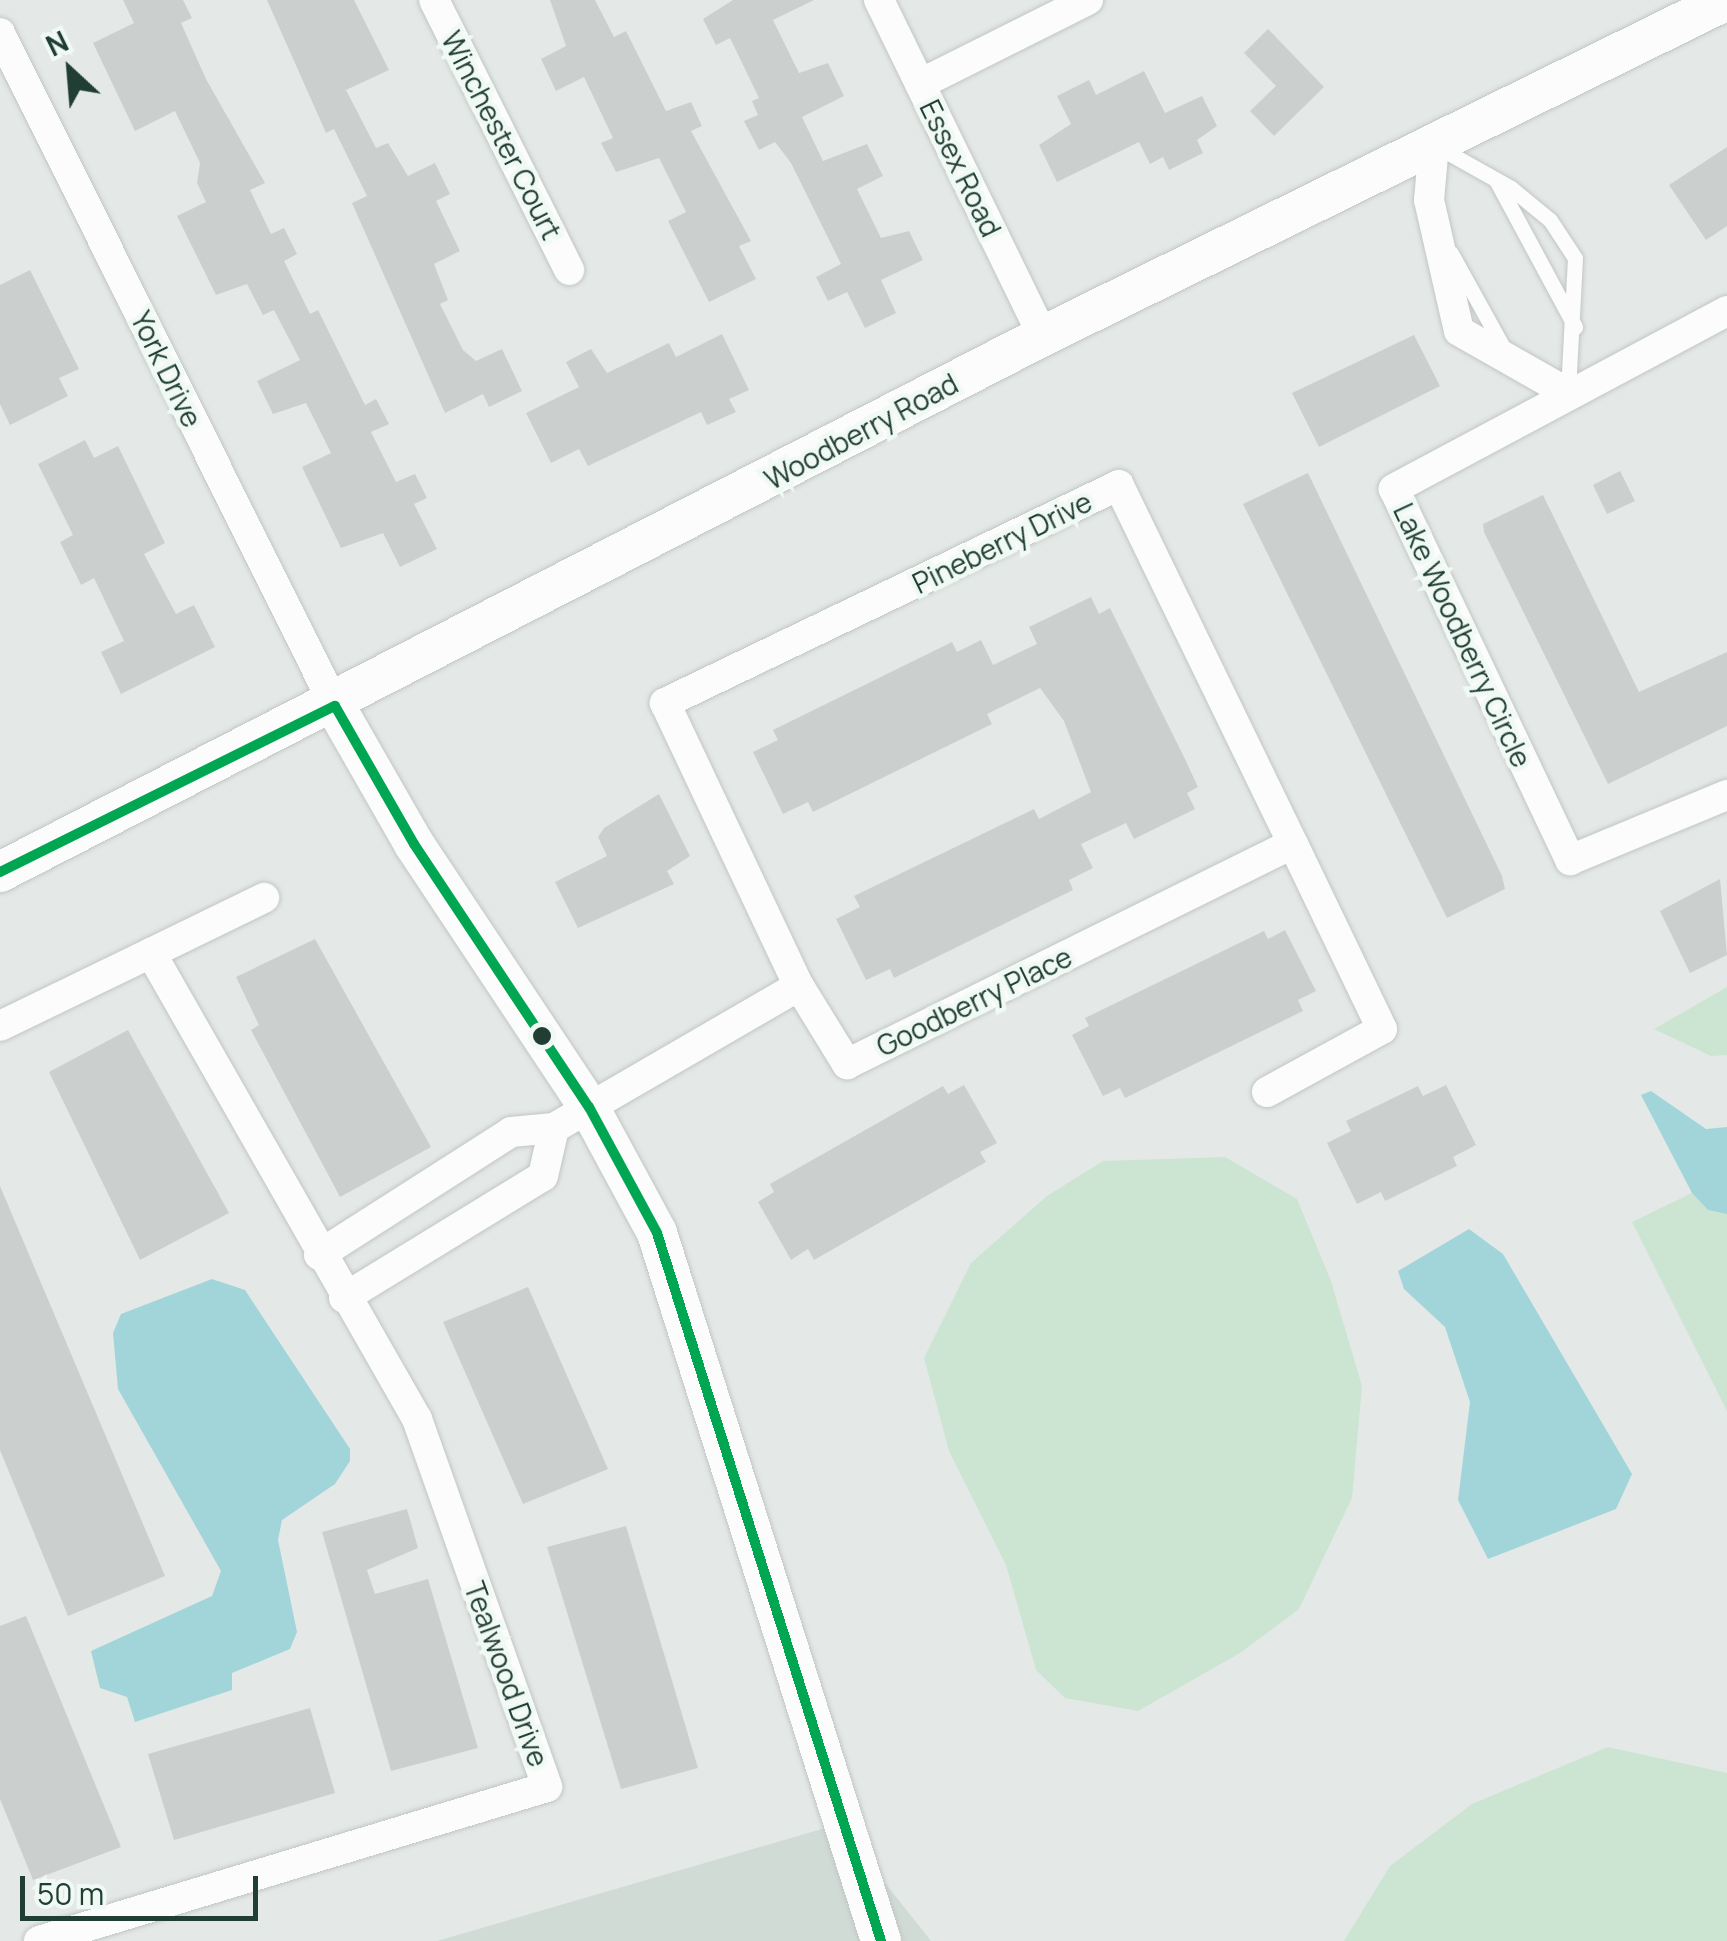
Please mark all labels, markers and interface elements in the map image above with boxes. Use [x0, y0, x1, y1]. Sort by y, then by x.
north arrow [20, 20, 120, 120]
text: N [39, 22, 74, 65]
street label: Winchester Court [435, 25, 569, 245]
street label: Essex Road [913, 94, 1009, 242]
street label: York Drive [125, 305, 209, 433]
street label: Woodberry Road [759, 366, 963, 496]
street label: Pineberry Drive [907, 484, 1097, 600]
street label: Lake Woodberry Circle [1387, 498, 1539, 772]
street label: Goodberry Place [871, 939, 1077, 1063]
unlabelled marker [532, 1026, 552, 1046]
street label: Tealwood Drive [458, 1577, 556, 1771]
scale bar [25, 1856, 262, 1918]
text: 50 m [37, 1873, 104, 1914]

